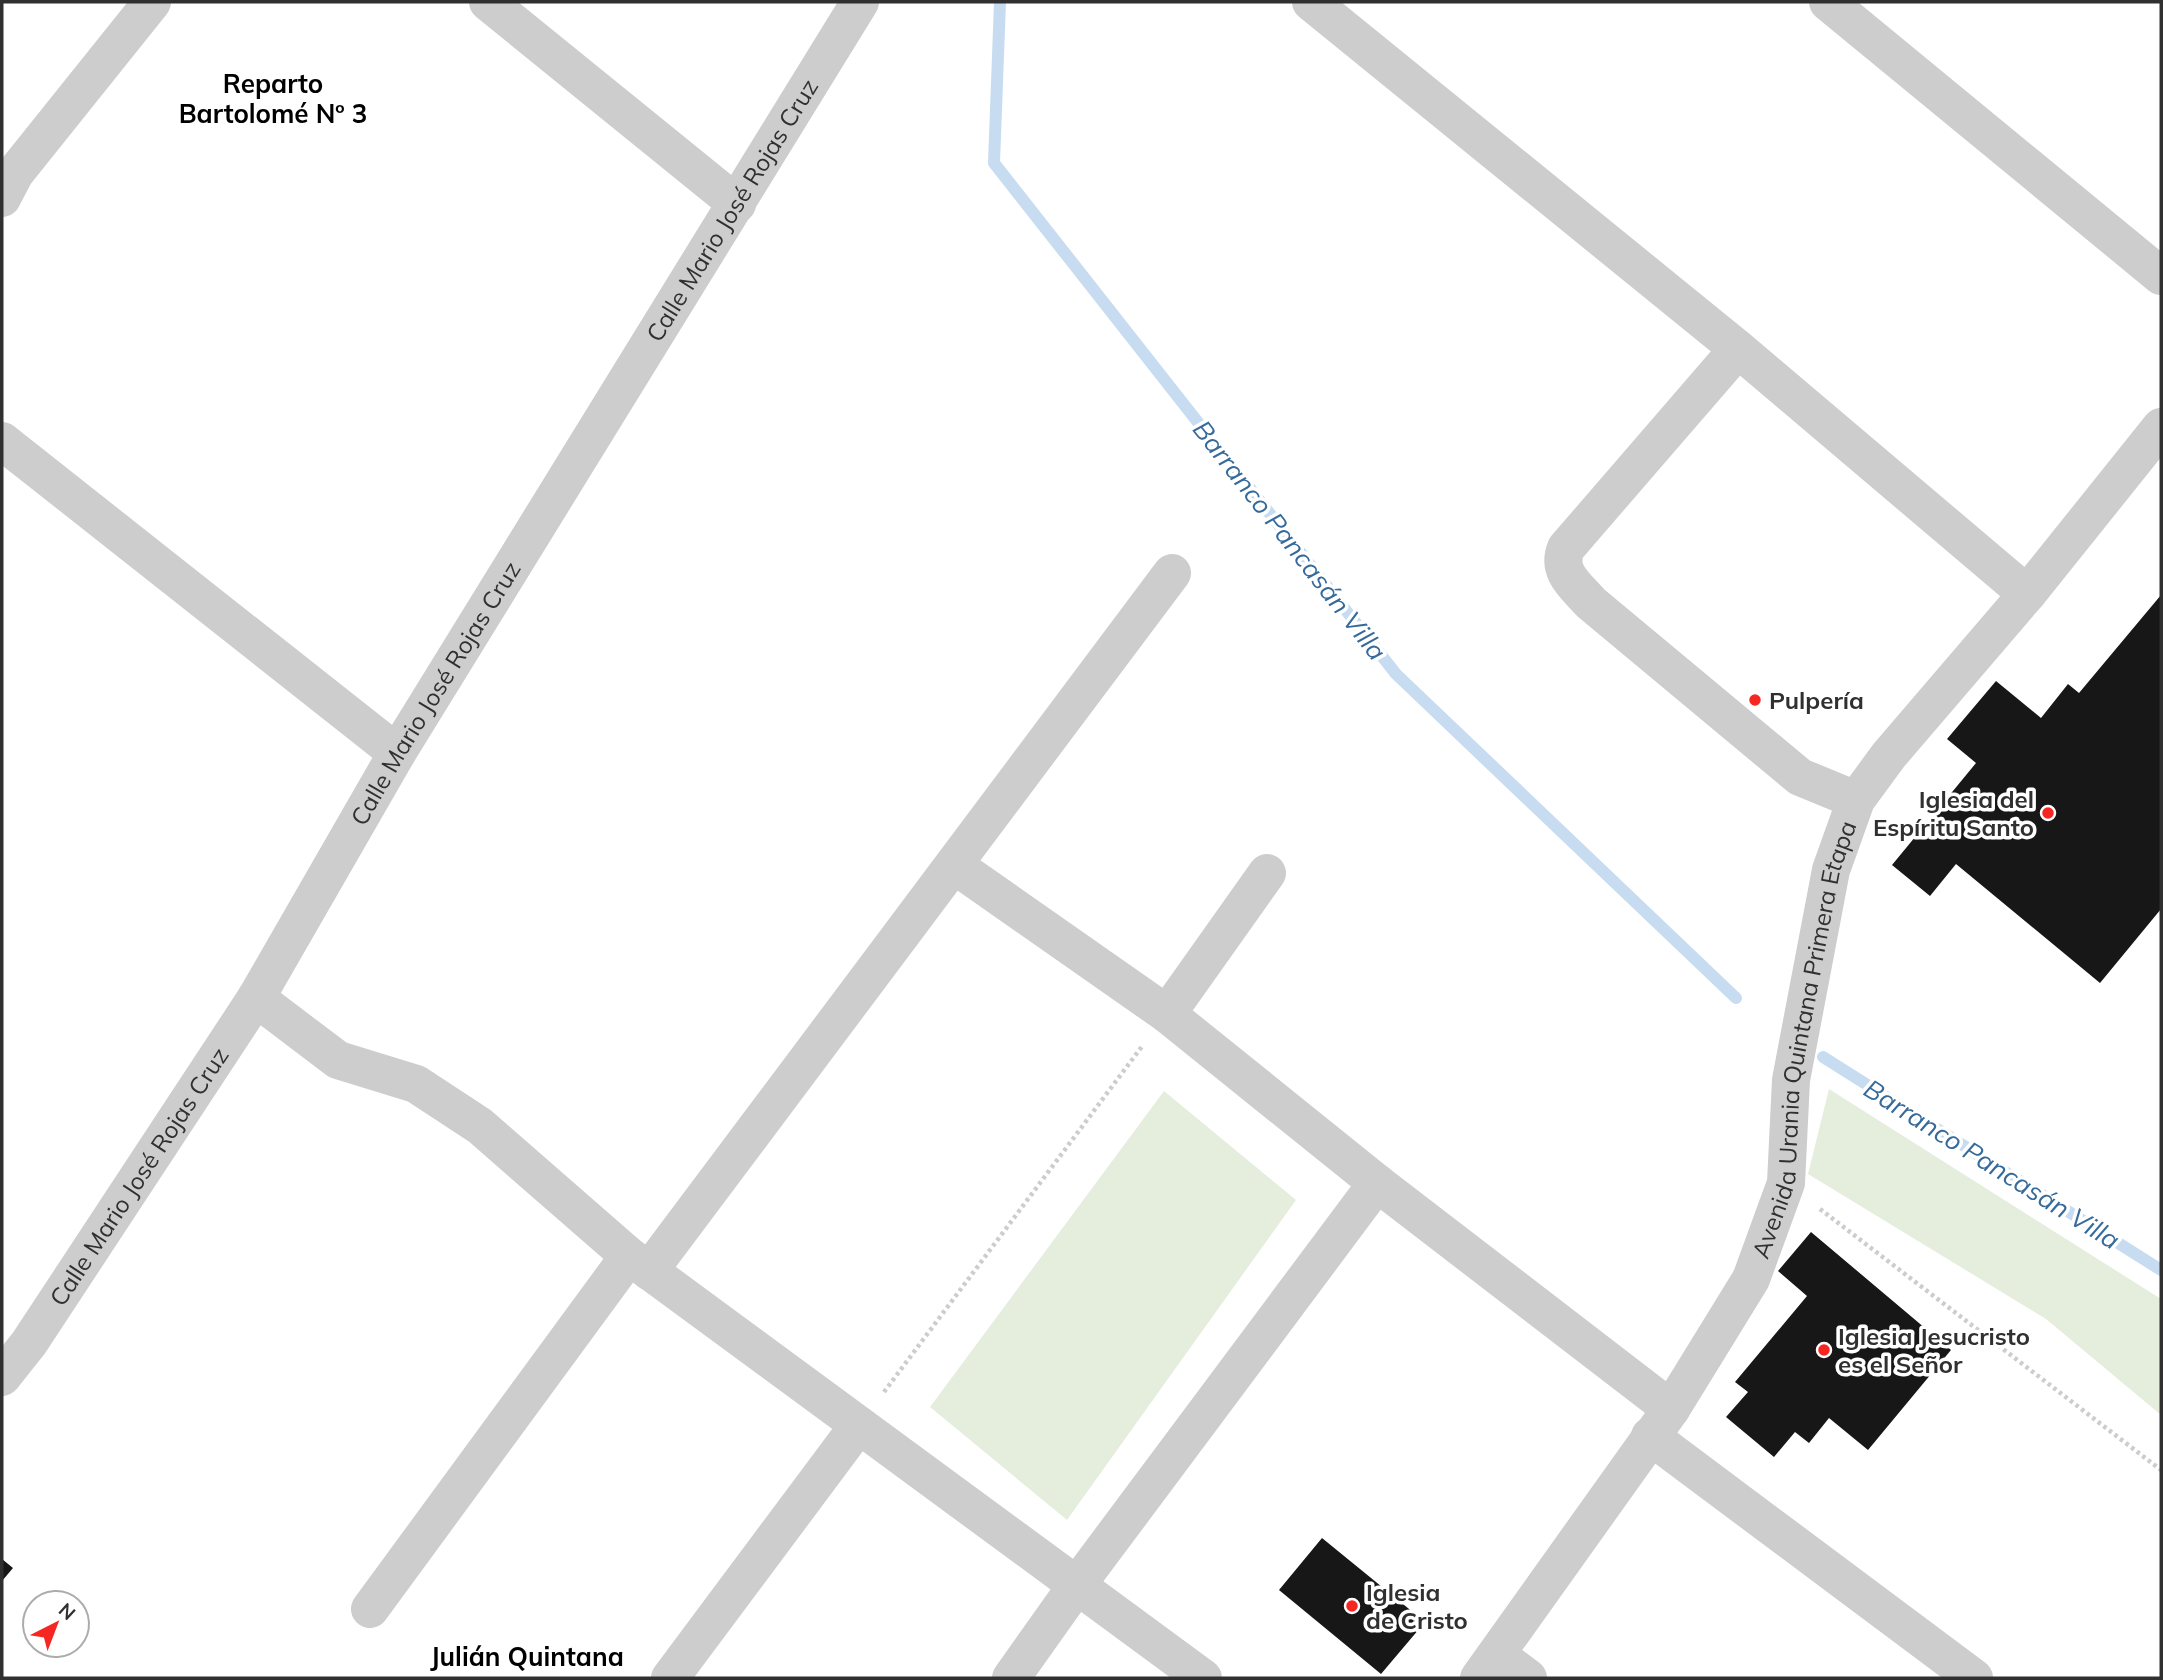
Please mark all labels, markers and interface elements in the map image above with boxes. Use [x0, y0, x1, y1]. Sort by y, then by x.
district label: Reparto Bartolomé Nº 3 [179, 67, 367, 130]
street label: Calle Mario José Rojas Cruz [639, 73, 824, 347]
water label: Barranco Pancasán Villa [1186, 413, 1394, 667]
street label: Calle Mario José Rojas Cruz [344, 556, 527, 830]
place label: Pulpería [1769, 685, 1864, 715]
marker: Pulpería [1747, 692, 1763, 708]
place label: Iglesia del Espíritu Santo [1873, 784, 2034, 842]
marker: Iglesia del Espíritu Santo [2040, 805, 2056, 821]
street label: Avenida Urania Quintana Primera Etapa [1745, 817, 1862, 1262]
street label: Calle Mario José Rojas Cruz [43, 1041, 235, 1311]
water label: Barranco Pancasán Villa [1858, 1072, 2126, 1256]
place label: Iglesia Jesucristo es el Señor [1838, 1321, 2030, 1379]
marker: Iglesia Jesucristo es el Señor [1816, 1342, 1832, 1358]
place label: Iglesia de Cristo [1366, 1577, 1468, 1635]
north arrow [21, 1589, 91, 1659]
text: N [54, 1598, 81, 1625]
marker: Iglesia de Cristo [1344, 1598, 1360, 1614]
district label: Julián Quintana [430, 1640, 624, 1673]

